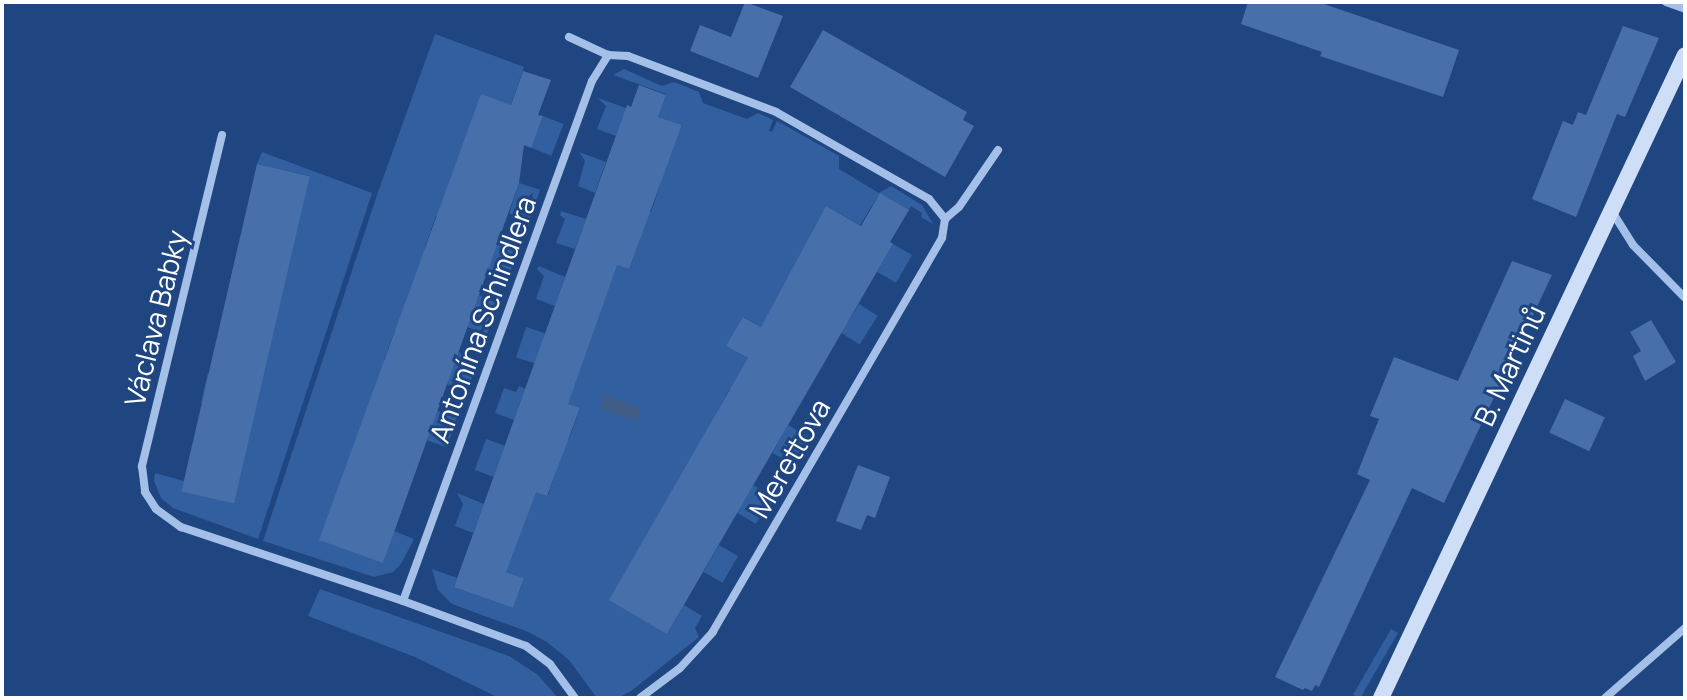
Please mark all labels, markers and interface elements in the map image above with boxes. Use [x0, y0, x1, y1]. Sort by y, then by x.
street label: Antonína Schindlera [422, 191, 542, 447]
street label: Václava Babky [117, 226, 193, 410]
street label: B. Martinů [1466, 299, 1552, 431]
street label: Merettova [742, 393, 836, 523]

